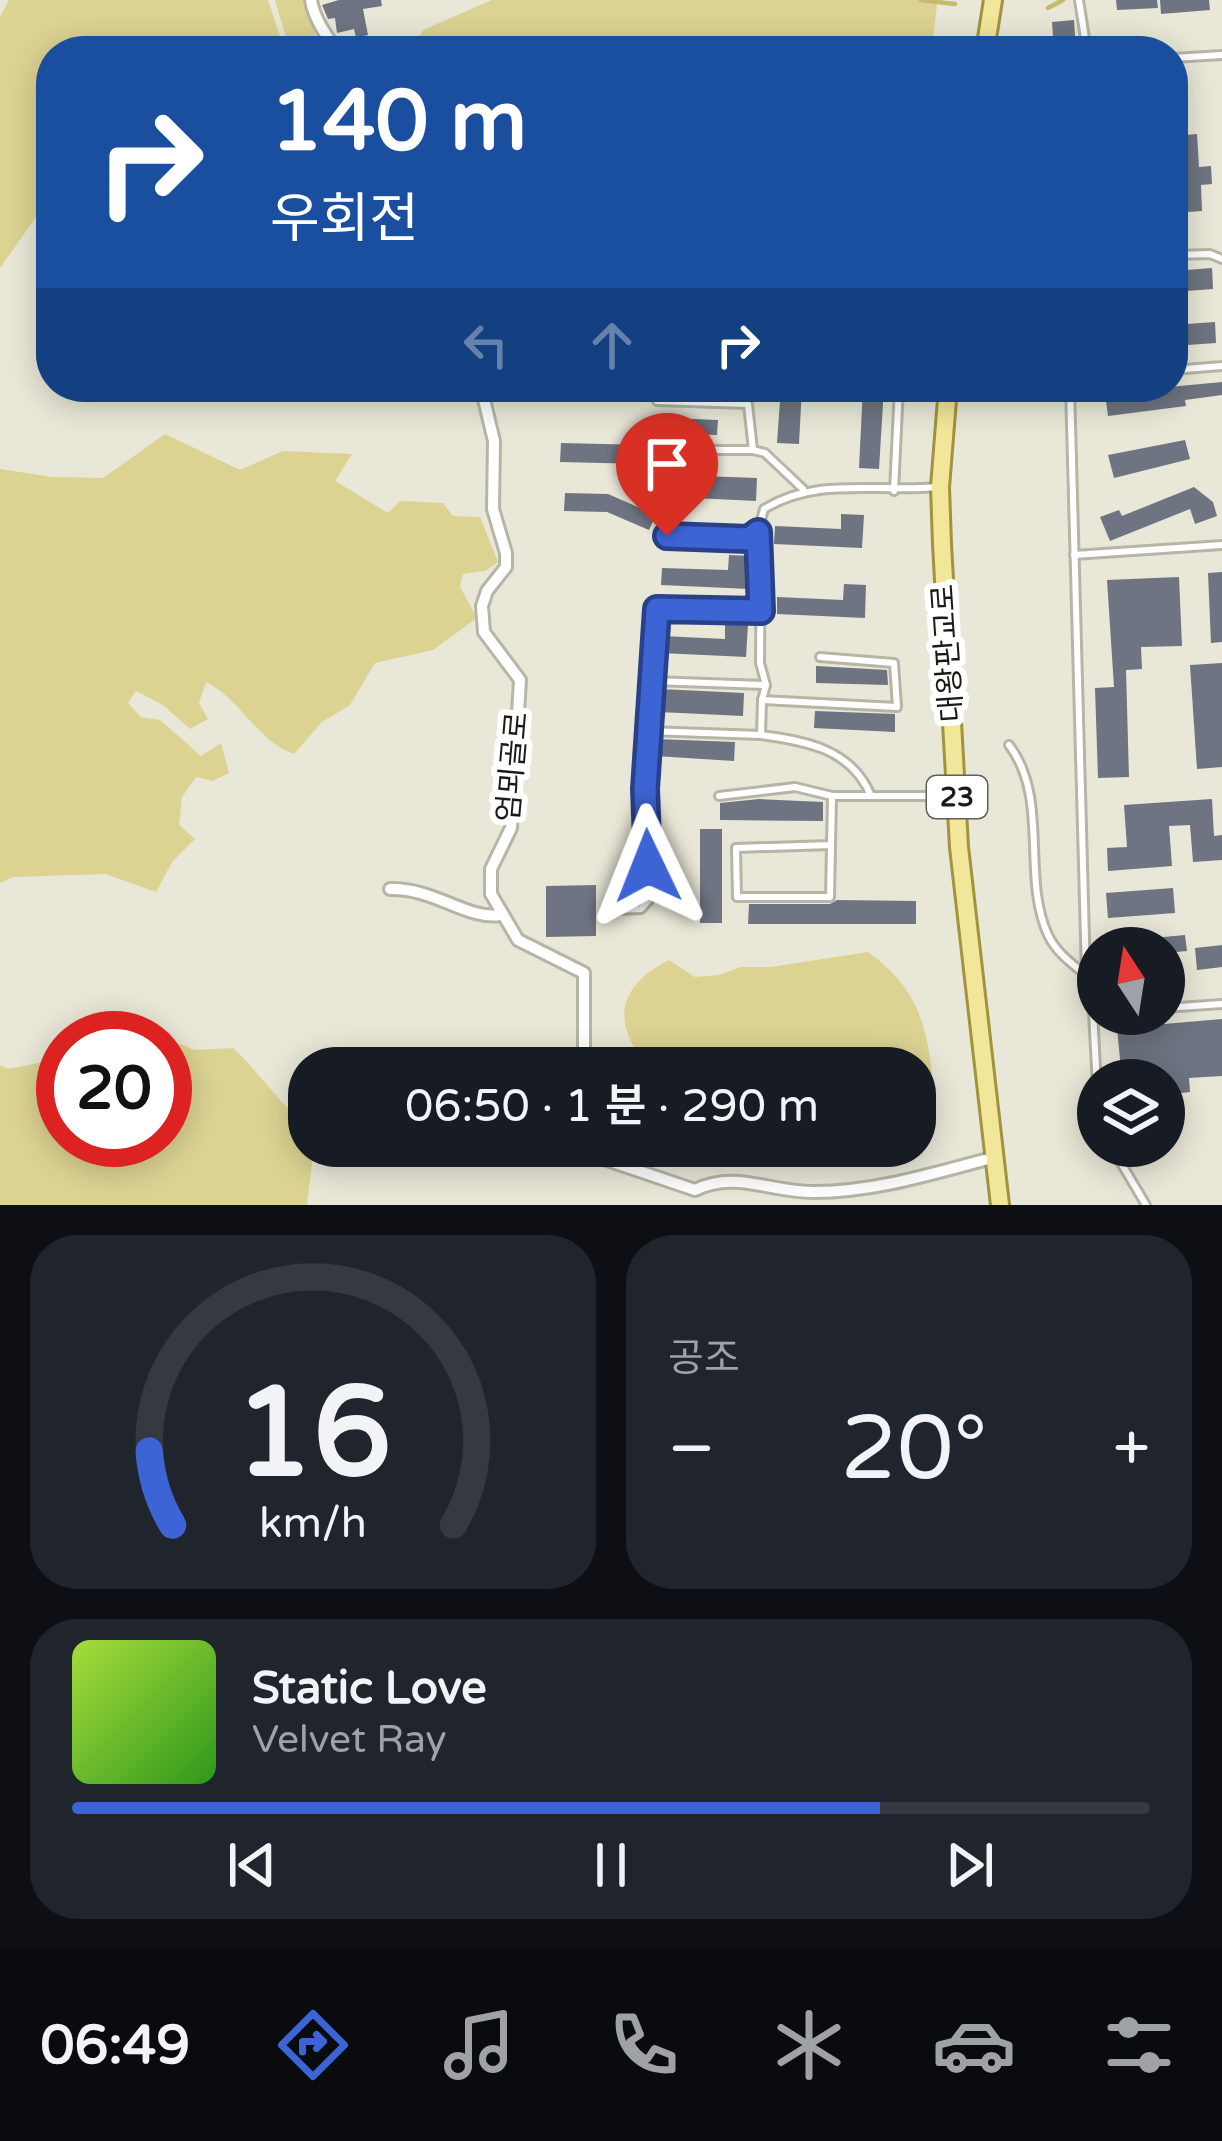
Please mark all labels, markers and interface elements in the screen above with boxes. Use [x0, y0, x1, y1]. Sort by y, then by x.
text: 140 m [270, 72, 527, 173]
icon: right [72, 84, 228, 240]
text: 우회전 [270, 187, 419, 252]
icon: left [453, 312, 519, 378]
icon: ahead [579, 312, 645, 378]
icon: right [705, 312, 771, 378]
pin [616, 413, 718, 536]
icon: arrive [634, 431, 700, 497]
street label: 대왕판교로 [925, 583, 971, 723]
street label: 엄뫼골로 [490, 710, 536, 824]
road number: 23 [927, 776, 987, 818]
position arrow [585, 803, 711, 929]
north arrow [1077, 927, 1185, 1035]
map controls [1077, 927, 1185, 1167]
speed limit sign: 20 [36, 1011, 192, 1167]
button: layers [1077, 1059, 1185, 1167]
text: 06:50 · 1 분 · 290 m [405, 1080, 819, 1134]
text: 공조 [668, 1335, 740, 1382]
text: 16 [235, 1359, 391, 1510]
text: 20° [840, 1395, 987, 1504]
text: − [668, 1409, 715, 1489]
text: + [1113, 1409, 1150, 1489]
text: km/h [259, 1498, 367, 1549]
text: Static Love [252, 1662, 487, 1716]
text: Velvet Ray [252, 1716, 447, 1763]
icon: previous [219, 1832, 285, 1898]
icon: pause [578, 1832, 644, 1898]
icon: next [937, 1832, 1003, 1898]
icon: directions [271, 2003, 355, 2087]
icon: music [437, 2003, 521, 2087]
icon: phone [602, 2003, 686, 2087]
icon: climate [767, 2003, 851, 2087]
icon: car [932, 2003, 1016, 2087]
icon: filters [1097, 2003, 1181, 2087]
text: 06:49 [41, 2013, 190, 2078]

